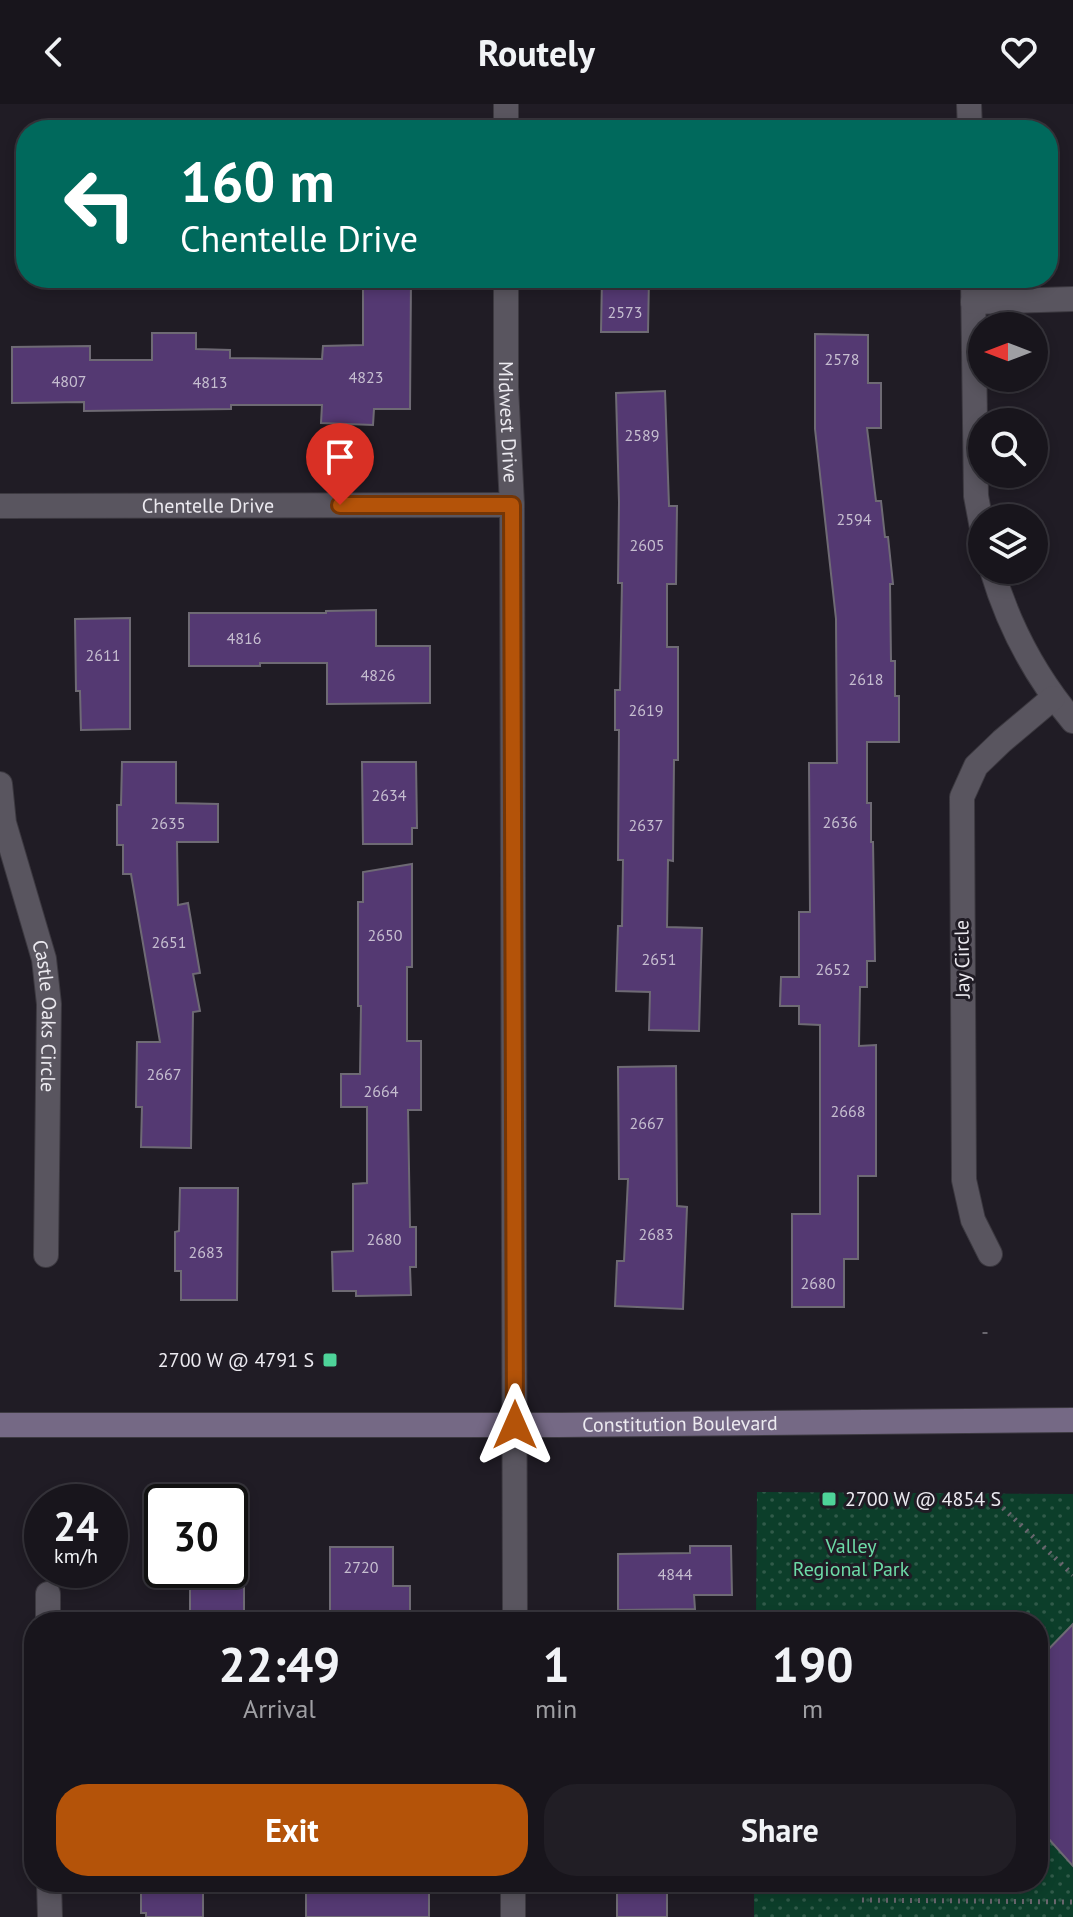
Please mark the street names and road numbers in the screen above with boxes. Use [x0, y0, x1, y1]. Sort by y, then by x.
street label: Midwest Drive [493, 361, 524, 484]
street label: Chentelle Drive [142, 492, 274, 519]
street label: Jay Circle [948, 920, 976, 999]
street label: Castle Oaks Circle [26, 937, 63, 1093]
street label: Constitution Boulevard [582, 1410, 778, 1438]

